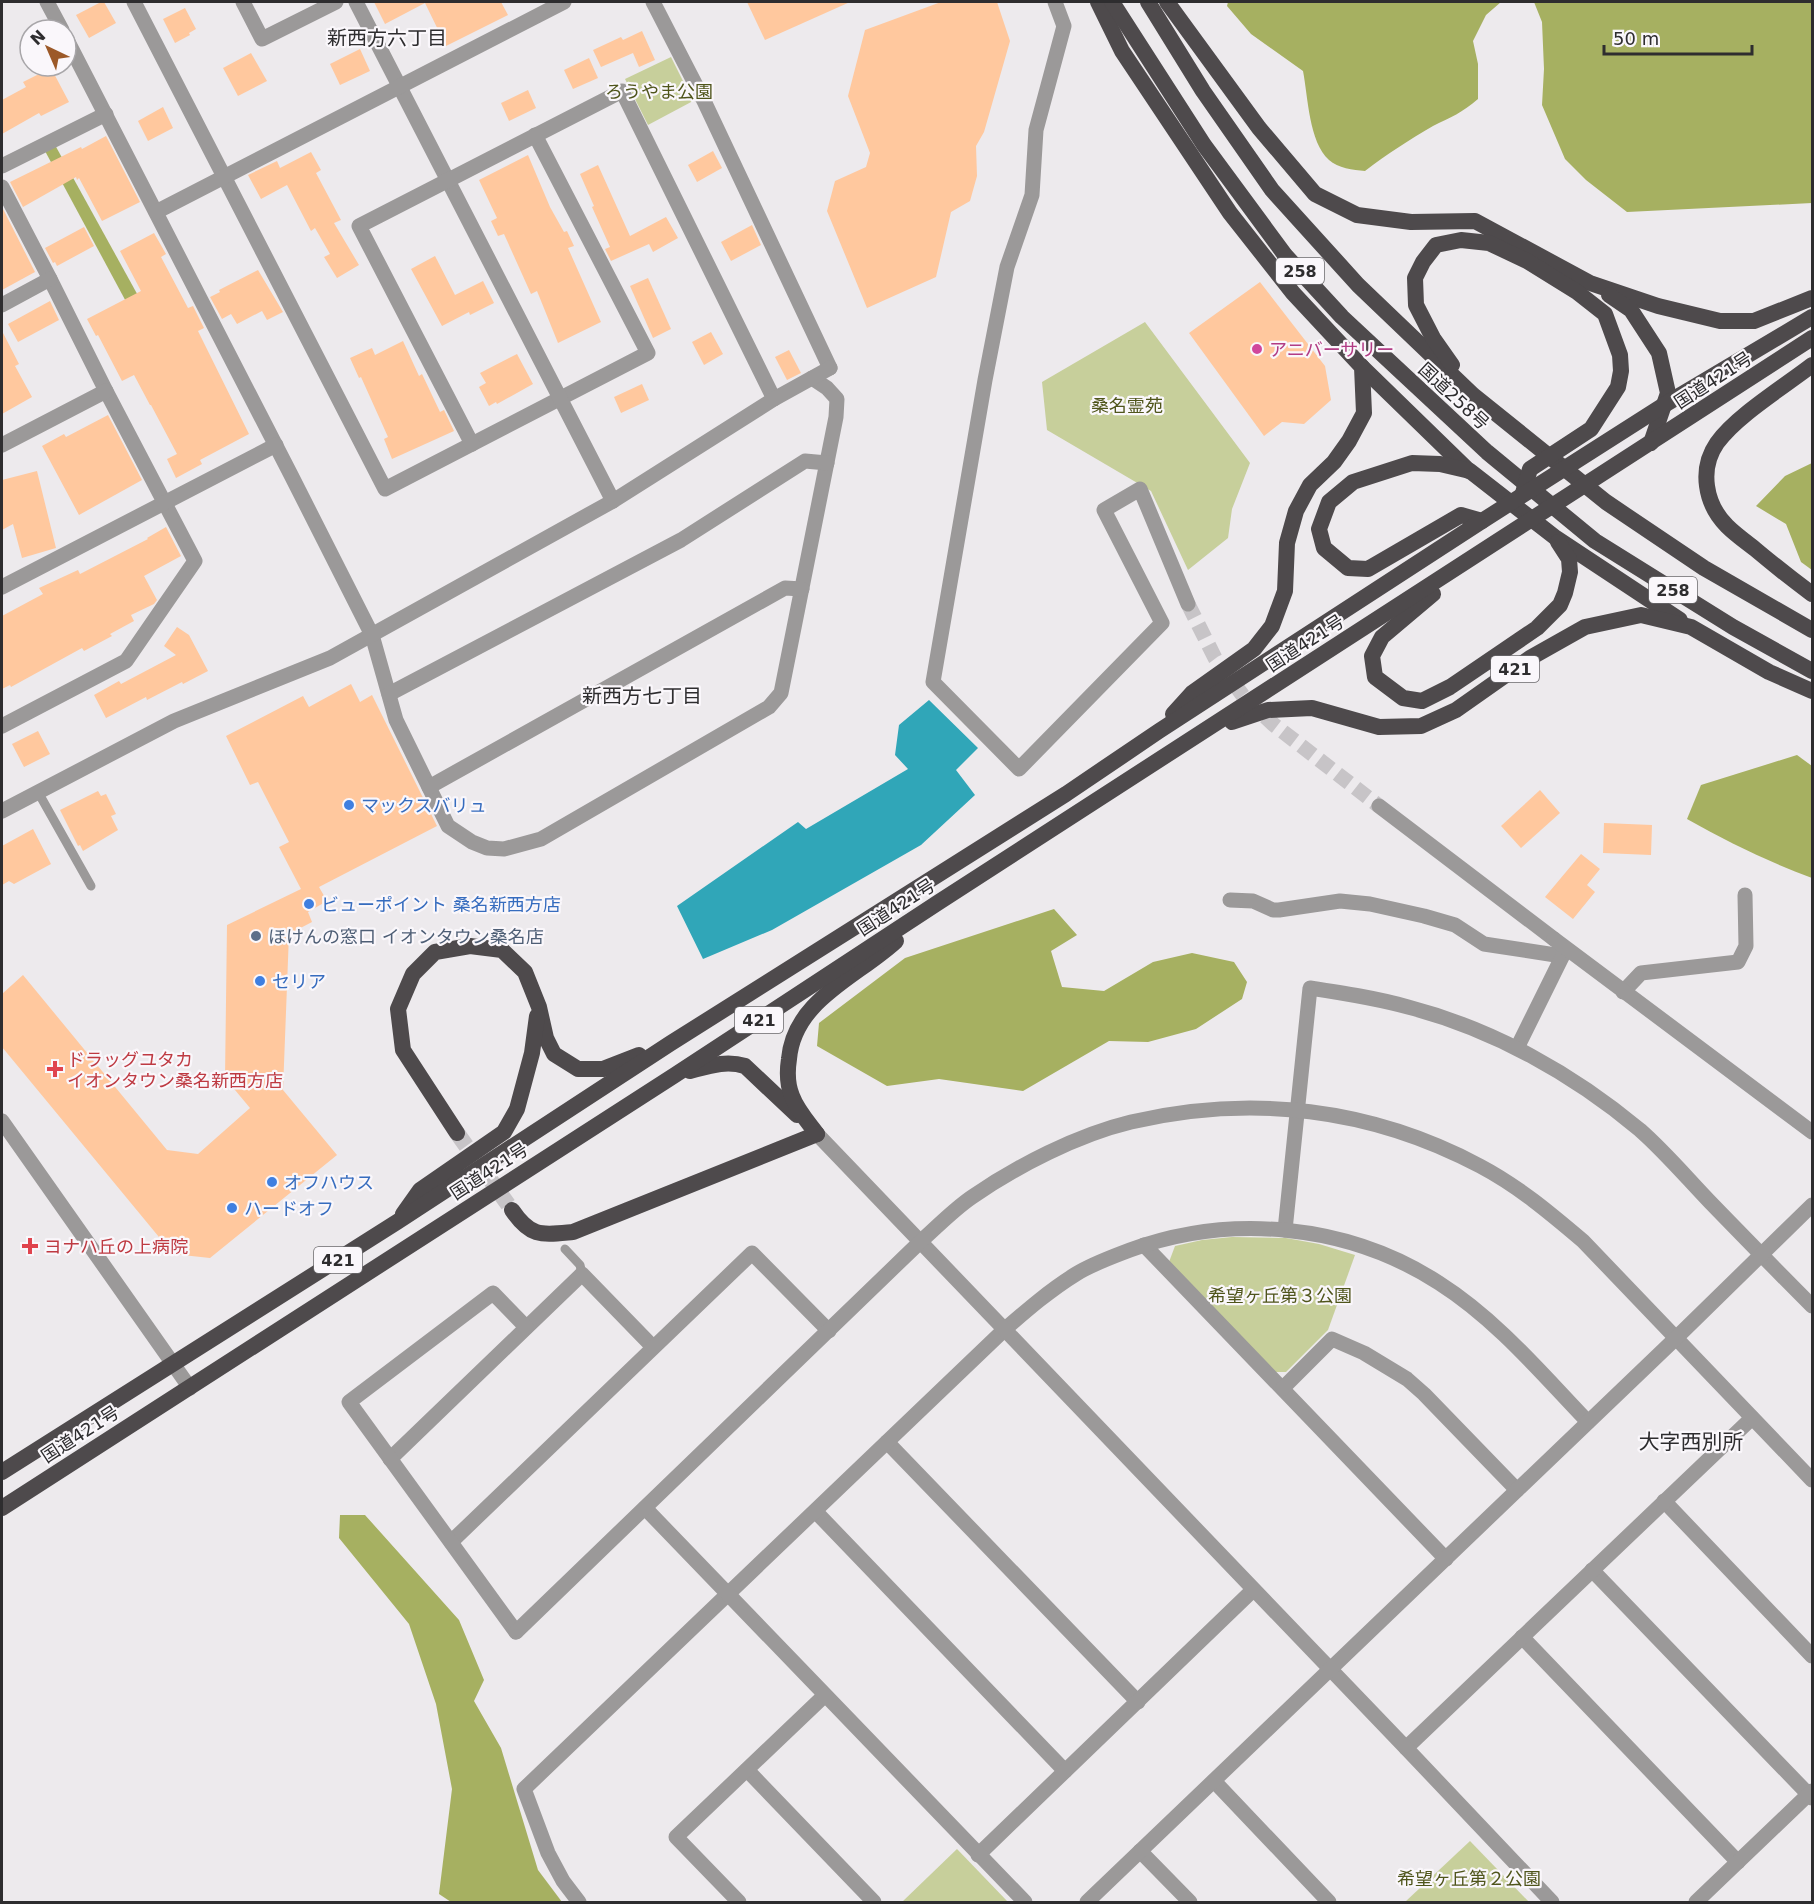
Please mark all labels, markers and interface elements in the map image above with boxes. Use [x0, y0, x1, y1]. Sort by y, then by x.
north arrow [18, 18, 78, 78]
scale bar [1604, 18, 1752, 56]
text: N [27, 26, 49, 49]
district label: 新西方六丁目 [327, 26, 447, 50]
text: 50 m [1613, 28, 1659, 49]
park label: ろうやま公園 [605, 81, 713, 102]
road number: 258 [1276, 258, 1324, 284]
place label: アニバーサリー [1269, 339, 1394, 360]
marker: アニバーサリー [1250, 342, 1264, 356]
street label: 国道421号 [1670, 347, 1756, 413]
street label: 国道258号 [1415, 358, 1493, 434]
park label: 桑名霊苑 [1091, 395, 1163, 416]
road number: 258 [1649, 577, 1697, 603]
street label: 国道421号 [1262, 610, 1348, 676]
road number: 421 [1491, 656, 1539, 682]
district label: 新西方七丁目 [582, 684, 702, 708]
place label: マックスバリュ [361, 795, 486, 816]
marker: マックスバリュ [342, 798, 356, 812]
street label: 国道421号 [853, 874, 939, 940]
place label: ビューポイント 桑名新西方店 [321, 894, 561, 915]
marker: ビューポイント 桑名新西方店 [302, 897, 316, 911]
place label: ほけんの窓口 イオンタウン桑名店 [268, 926, 544, 947]
marker: ほけんの窓口 イオンタウン桑名店 [249, 929, 263, 943]
place label: セリア [272, 971, 326, 992]
marker: セリア [253, 974, 267, 988]
road number: 421 [735, 1007, 783, 1033]
place label: ドラッグユタカ イオンタウン桑名新西方店 [67, 1049, 283, 1091]
marker: ドラッグユタカ イオンタウン桑名新西方店 [48, 1062, 62, 1076]
street label: 国道421号 [446, 1138, 532, 1204]
place label: オフハウス [284, 1172, 374, 1193]
marker: オフハウス [265, 1175, 279, 1189]
place label: ハードオフ [244, 1198, 334, 1219]
marker: ハードオフ [225, 1201, 239, 1215]
place label: ヨナハ丘の上病院 [44, 1236, 188, 1257]
marker: ヨナハ丘の上病院 [21, 1237, 39, 1255]
road number: 421 [314, 1247, 362, 1273]
park label: 希望ヶ丘第３公園 [1208, 1285, 1352, 1306]
street label: 国道421号 [37, 1401, 123, 1467]
district label: 大字西別所 [1639, 1430, 1744, 1454]
park label: 希望ヶ丘第２公園 [1397, 1868, 1541, 1889]

